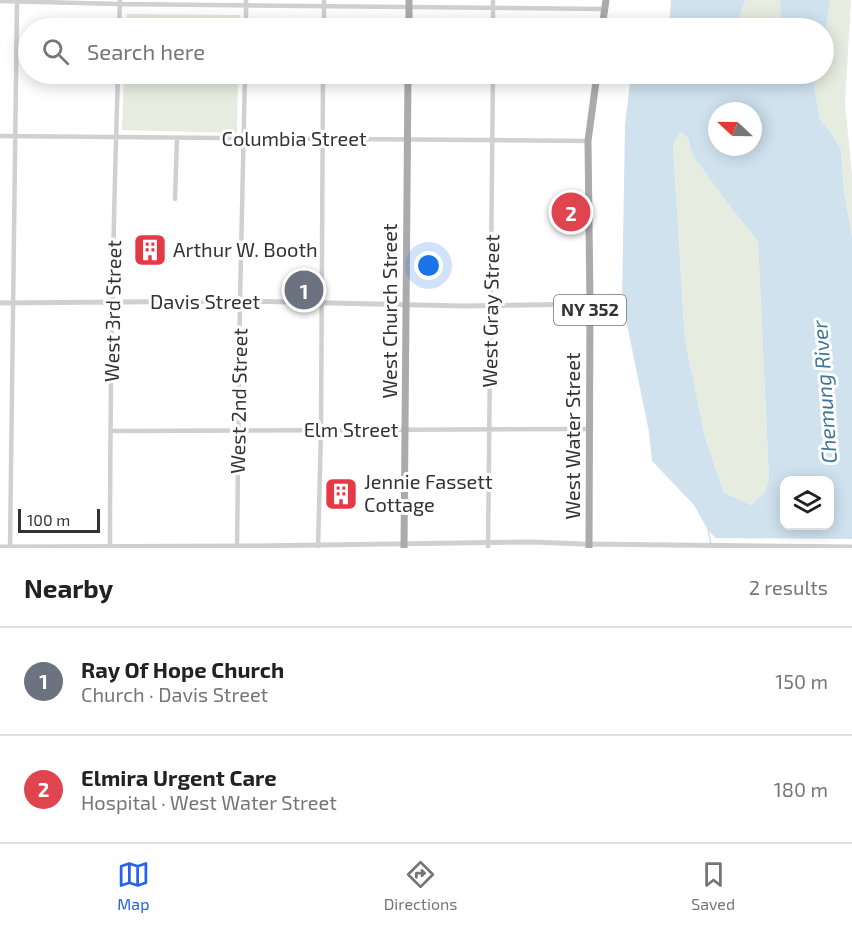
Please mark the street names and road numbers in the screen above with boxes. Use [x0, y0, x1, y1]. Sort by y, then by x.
street label: Columbia Street [222, 126, 367, 150]
street label: West Church Street [377, 223, 401, 399]
street label: West Gray Street [477, 234, 503, 388]
street label: West 3rd Street [99, 239, 125, 382]
street label: Davis Street [150, 289, 260, 313]
road number: NY 352 [554, 295, 626, 325]
street label: West 2nd Street [225, 327, 251, 474]
street label: West Water Street [560, 352, 584, 520]
street label: Elm Street [304, 417, 399, 441]

